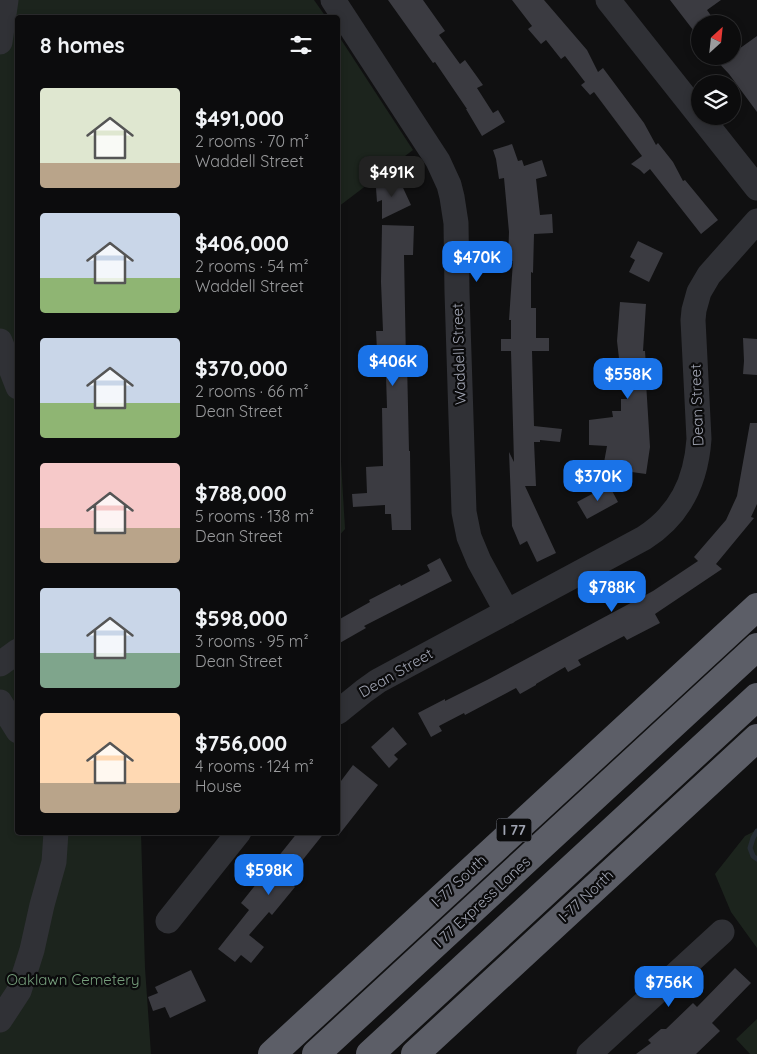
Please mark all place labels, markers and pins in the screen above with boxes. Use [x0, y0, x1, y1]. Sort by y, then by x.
pin: $491K [357, 156, 427, 198]
pin: $470K [442, 240, 512, 283]
pin: $406K [358, 344, 428, 387]
pin: $558K [593, 358, 663, 400]
pin: $370K [563, 460, 633, 502]
pin: $788K [577, 570, 647, 613]
pin: $598K [234, 854, 304, 896]
pin: $756K [634, 966, 704, 1008]

